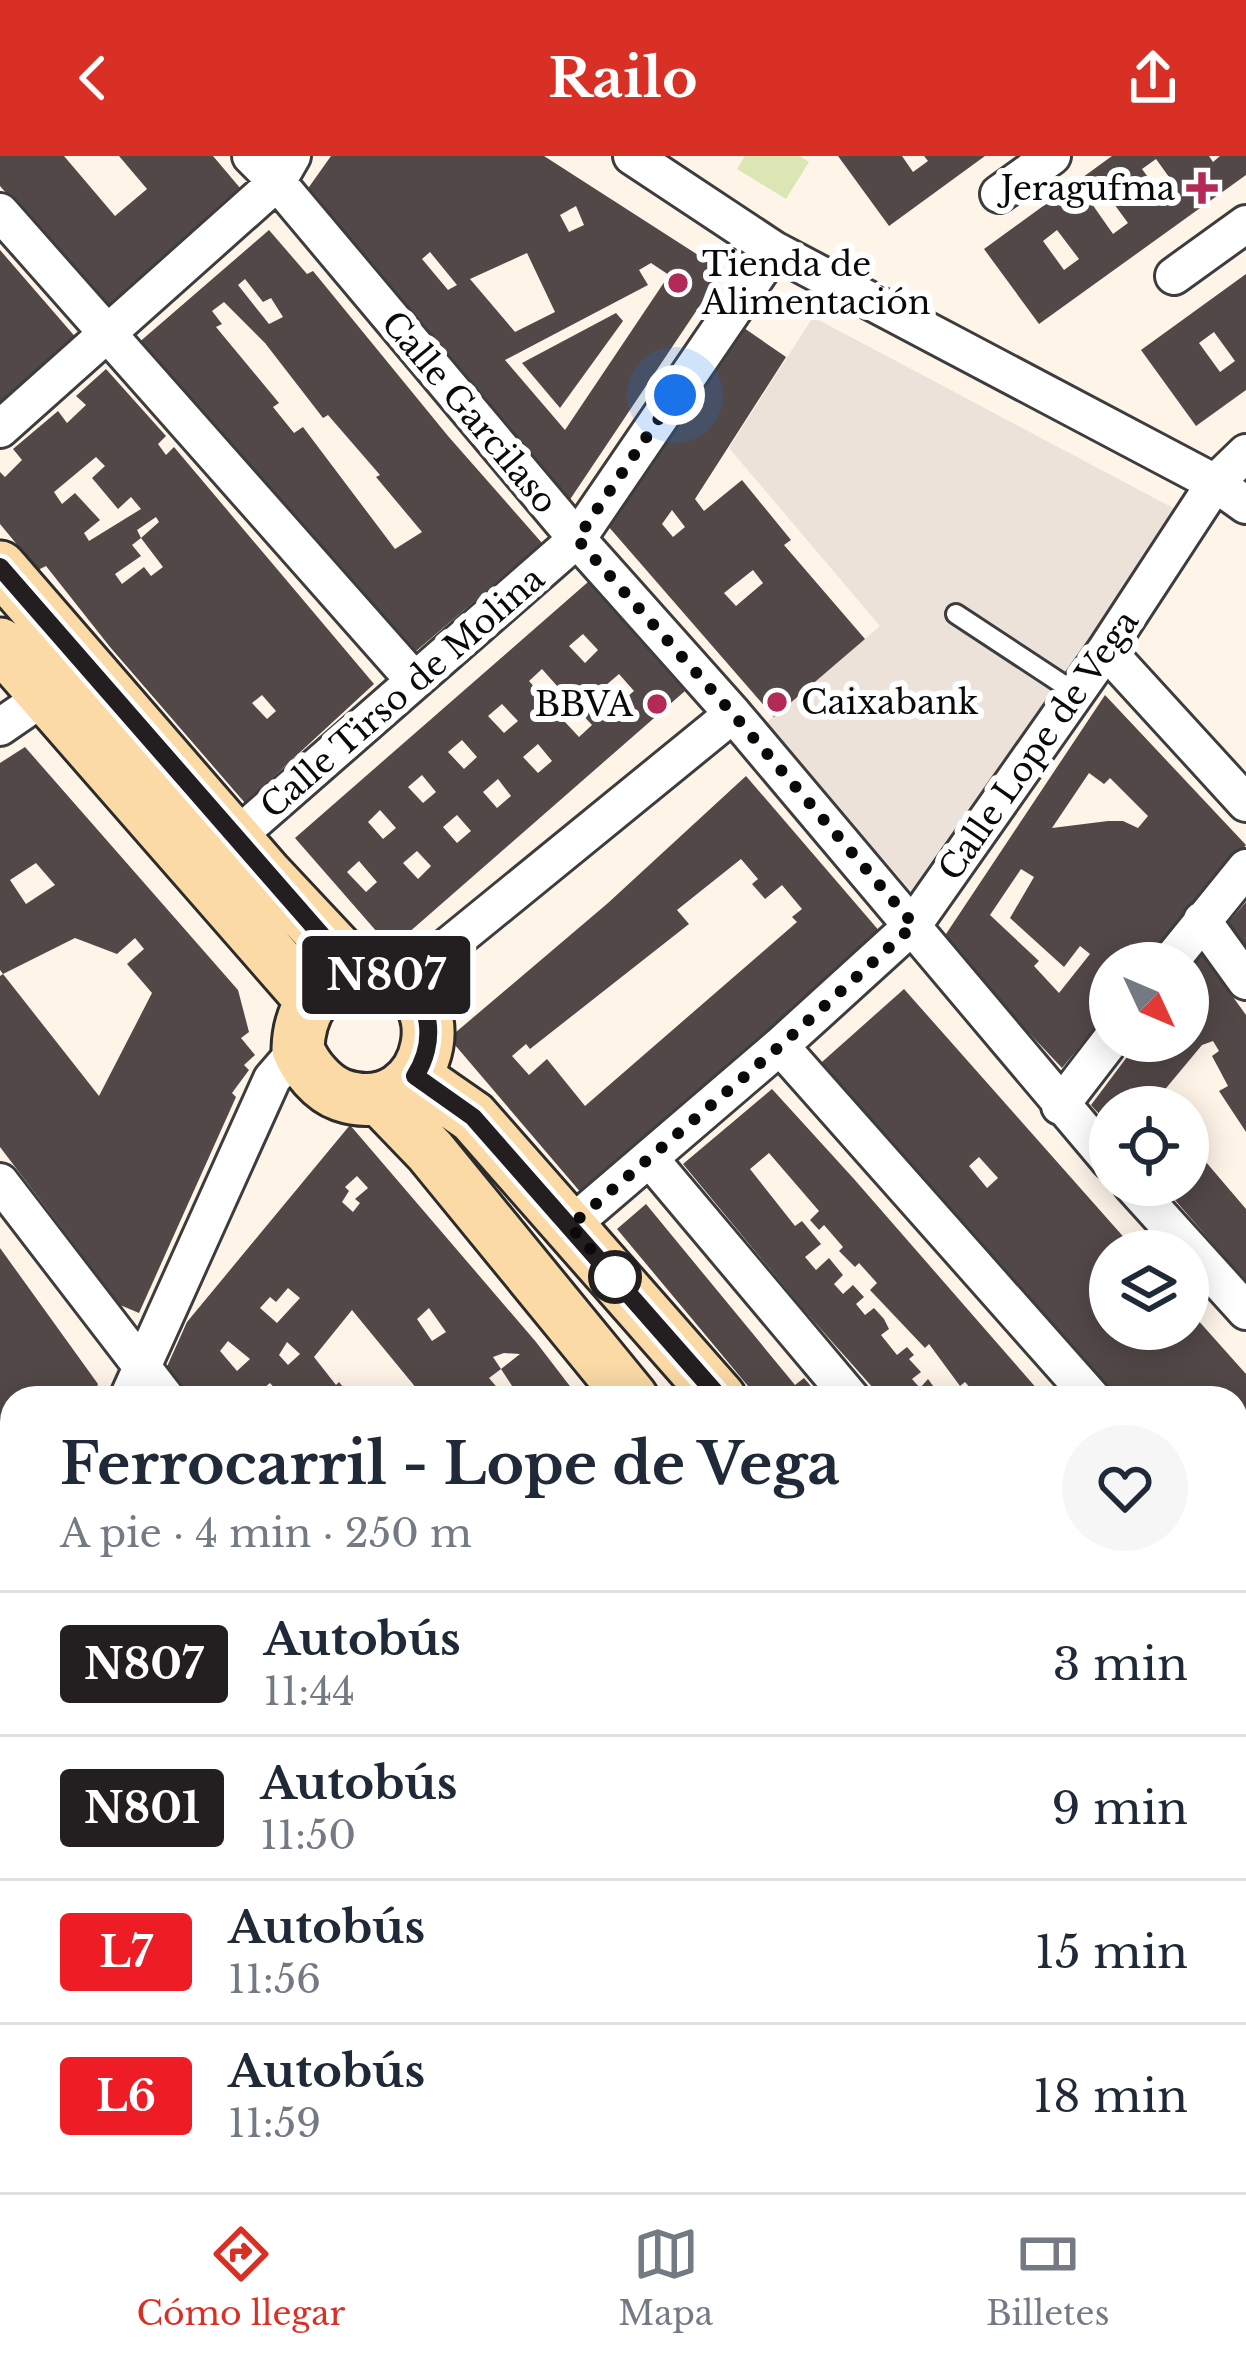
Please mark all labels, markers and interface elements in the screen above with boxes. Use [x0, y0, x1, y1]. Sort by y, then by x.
icon: back [60, 45, 126, 111]
text: Railo [548, 45, 698, 112]
icon: share [1120, 45, 1186, 111]
place label: Jeragufma [997, 168, 1176, 209]
marker: Jeragufma [1186, 172, 1218, 204]
place label: Tienda de Alimentación [701, 244, 931, 323]
marker: Tienda de Alimentación [665, 270, 691, 296]
street label: Calle Garcilaso [373, 303, 566, 522]
your location [645, 365, 705, 425]
street label: Calle Tirso de Molina [252, 558, 553, 827]
street label: Calle Lope de Vega [930, 602, 1147, 888]
place label: Caixabank [801, 682, 979, 723]
place label: BBVA [535, 684, 634, 725]
marker: Caixabank [764, 689, 790, 715]
marker: BBVA [644, 691, 670, 717]
line badge: N807 [302, 936, 470, 1014]
north arrow [1089, 942, 1209, 1062]
map controls [1089, 942, 1209, 1350]
text: N807 [326, 949, 446, 1001]
button: locate [1089, 1086, 1209, 1206]
button: layers [1089, 1230, 1209, 1350]
unlabelled marker [590, 1252, 640, 1302]
button: heart [1062, 1425, 1188, 1551]
text: Ferrocarril - Lope de Vega [60, 1429, 840, 1499]
text: A pie · 4 min · 250 m [60, 1509, 472, 1558]
text: Autobús [264, 1611, 461, 1667]
text: 3 min [1053, 1636, 1188, 1692]
text: N807 [84, 1638, 204, 1690]
text: 11:44 [264, 1667, 355, 1716]
text: Autobús [260, 1755, 457, 1811]
text: 9 min [1052, 1780, 1188, 1836]
text: N801 [84, 1782, 200, 1834]
text: 11:50 [260, 1811, 356, 1860]
text: Autobús [228, 1899, 425, 1955]
text: 15 min [1035, 1924, 1188, 1980]
text: L7 [99, 1926, 153, 1978]
text: 11:56 [228, 1955, 321, 2004]
text: Autobús [228, 2043, 425, 2099]
text: 18 min [1033, 2068, 1188, 2124]
text: L6 [96, 2070, 156, 2122]
text: 11:59 [228, 2099, 321, 2148]
tab: Cómo llegar [137, 2221, 345, 2334]
tab: Mapa [618, 2221, 713, 2334]
tab: Billetes [986, 2221, 1109, 2334]

